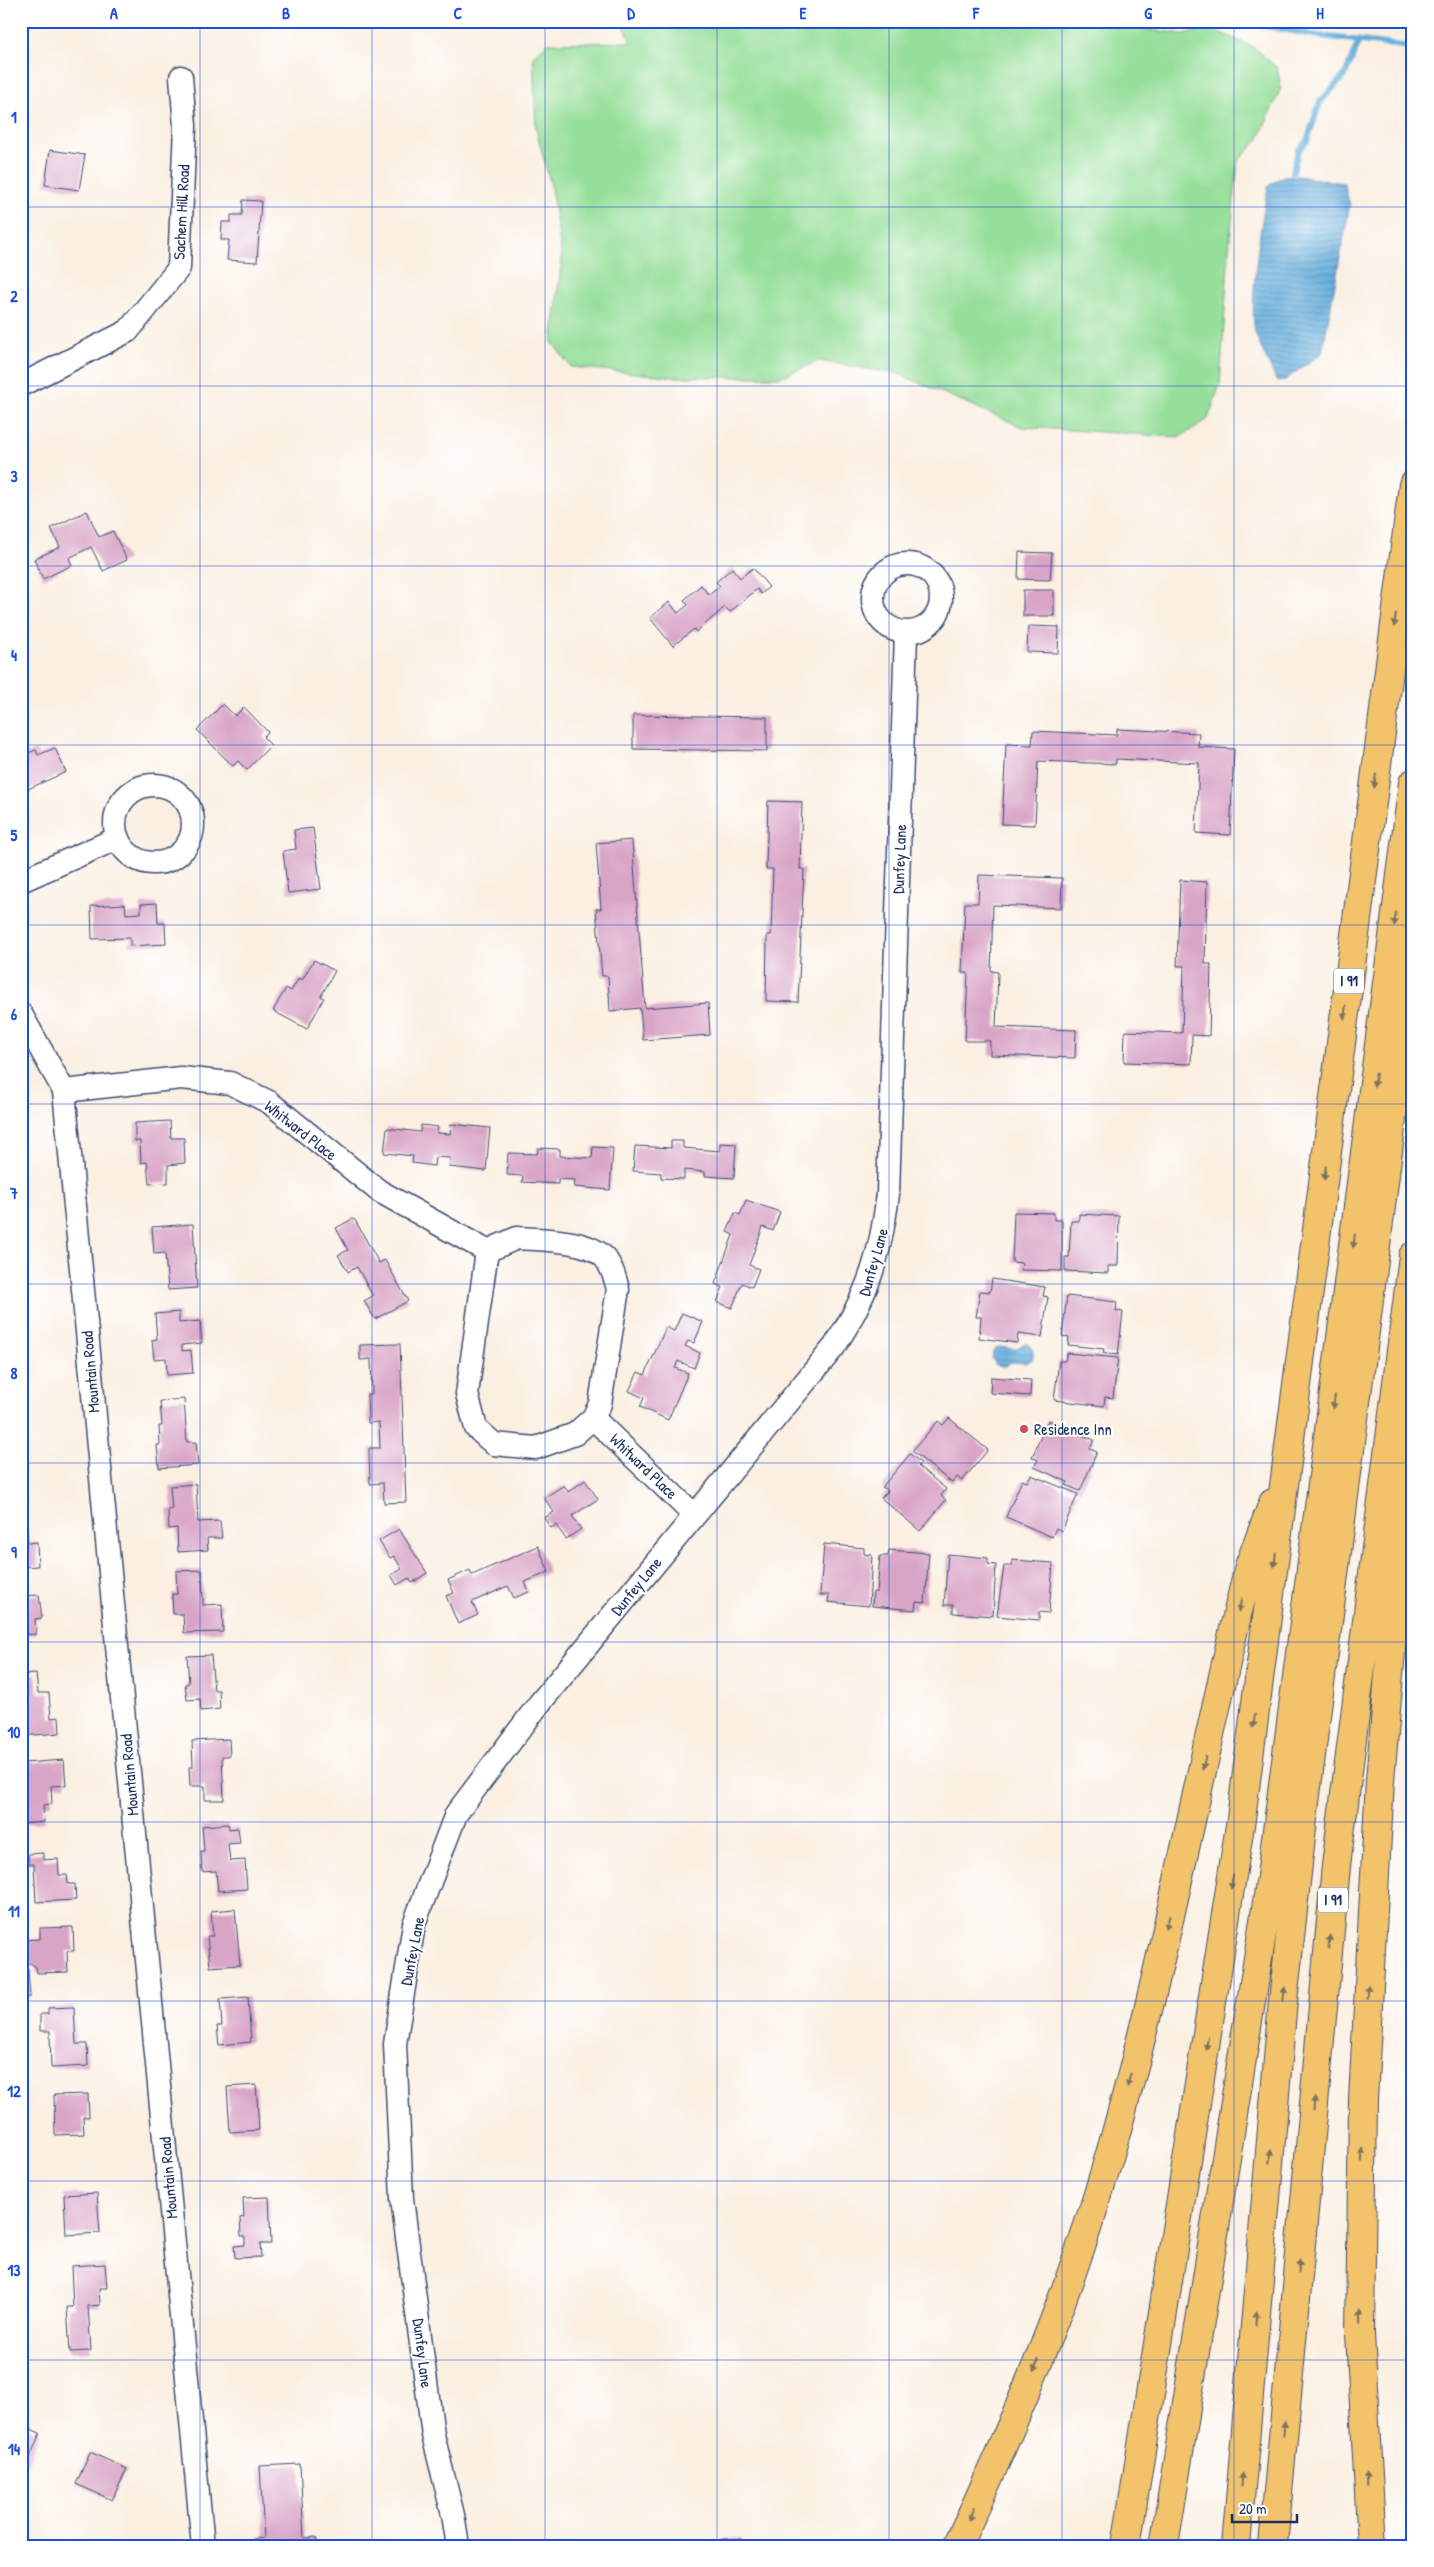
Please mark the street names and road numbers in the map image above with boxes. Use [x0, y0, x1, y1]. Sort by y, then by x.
street label: Sachem Hill Road [168, 164, 194, 260]
street label: Dunfey Lane [887, 823, 911, 894]
road number: I 91 [1334, 968, 1364, 994]
street label: Whitward Place [260, 1095, 342, 1166]
street label: Dunfey Lane [853, 1225, 893, 1298]
street label: Mountain Road [75, 1330, 105, 1414]
street label: Whitward Place [605, 1428, 683, 1504]
street label: Dunfey Lane [606, 1552, 667, 1620]
street label: Mountain Road [114, 1733, 144, 1817]
road number: I 91 [1318, 1888, 1348, 1912]
street label: Dunfey Lane [395, 1914, 430, 1987]
street label: Mountain Road [153, 2136, 183, 2220]
street label: Dunfey Lane [408, 2317, 438, 2390]

